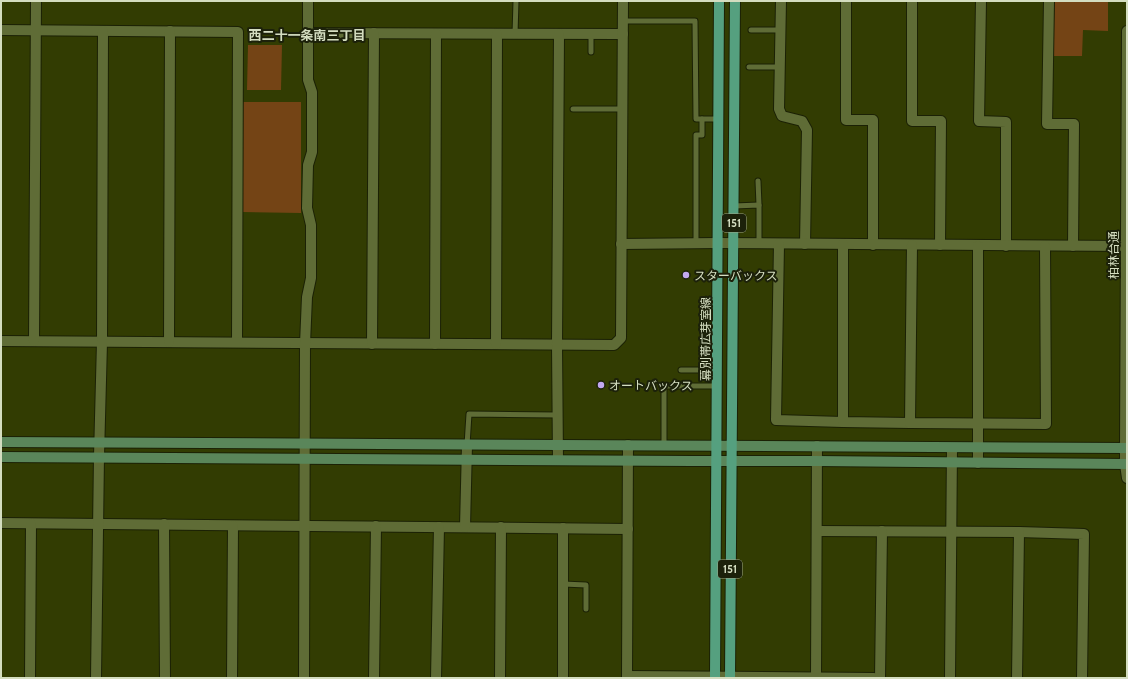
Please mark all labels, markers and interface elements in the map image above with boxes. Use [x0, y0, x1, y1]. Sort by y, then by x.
district label: 西二十一条南三丁目 [248, 27, 366, 43]
road number: 151 [722, 214, 746, 232]
street label: 柏林台通 [1106, 231, 1121, 279]
place label: スターバックス [694, 268, 778, 283]
marker: スターバックス [681, 270, 691, 280]
street label: 幕別帯広芽室線 [698, 297, 713, 381]
place label: オートバックス [609, 378, 693, 393]
marker: オートバックス [596, 380, 606, 390]
road number: 151 [718, 560, 742, 578]

